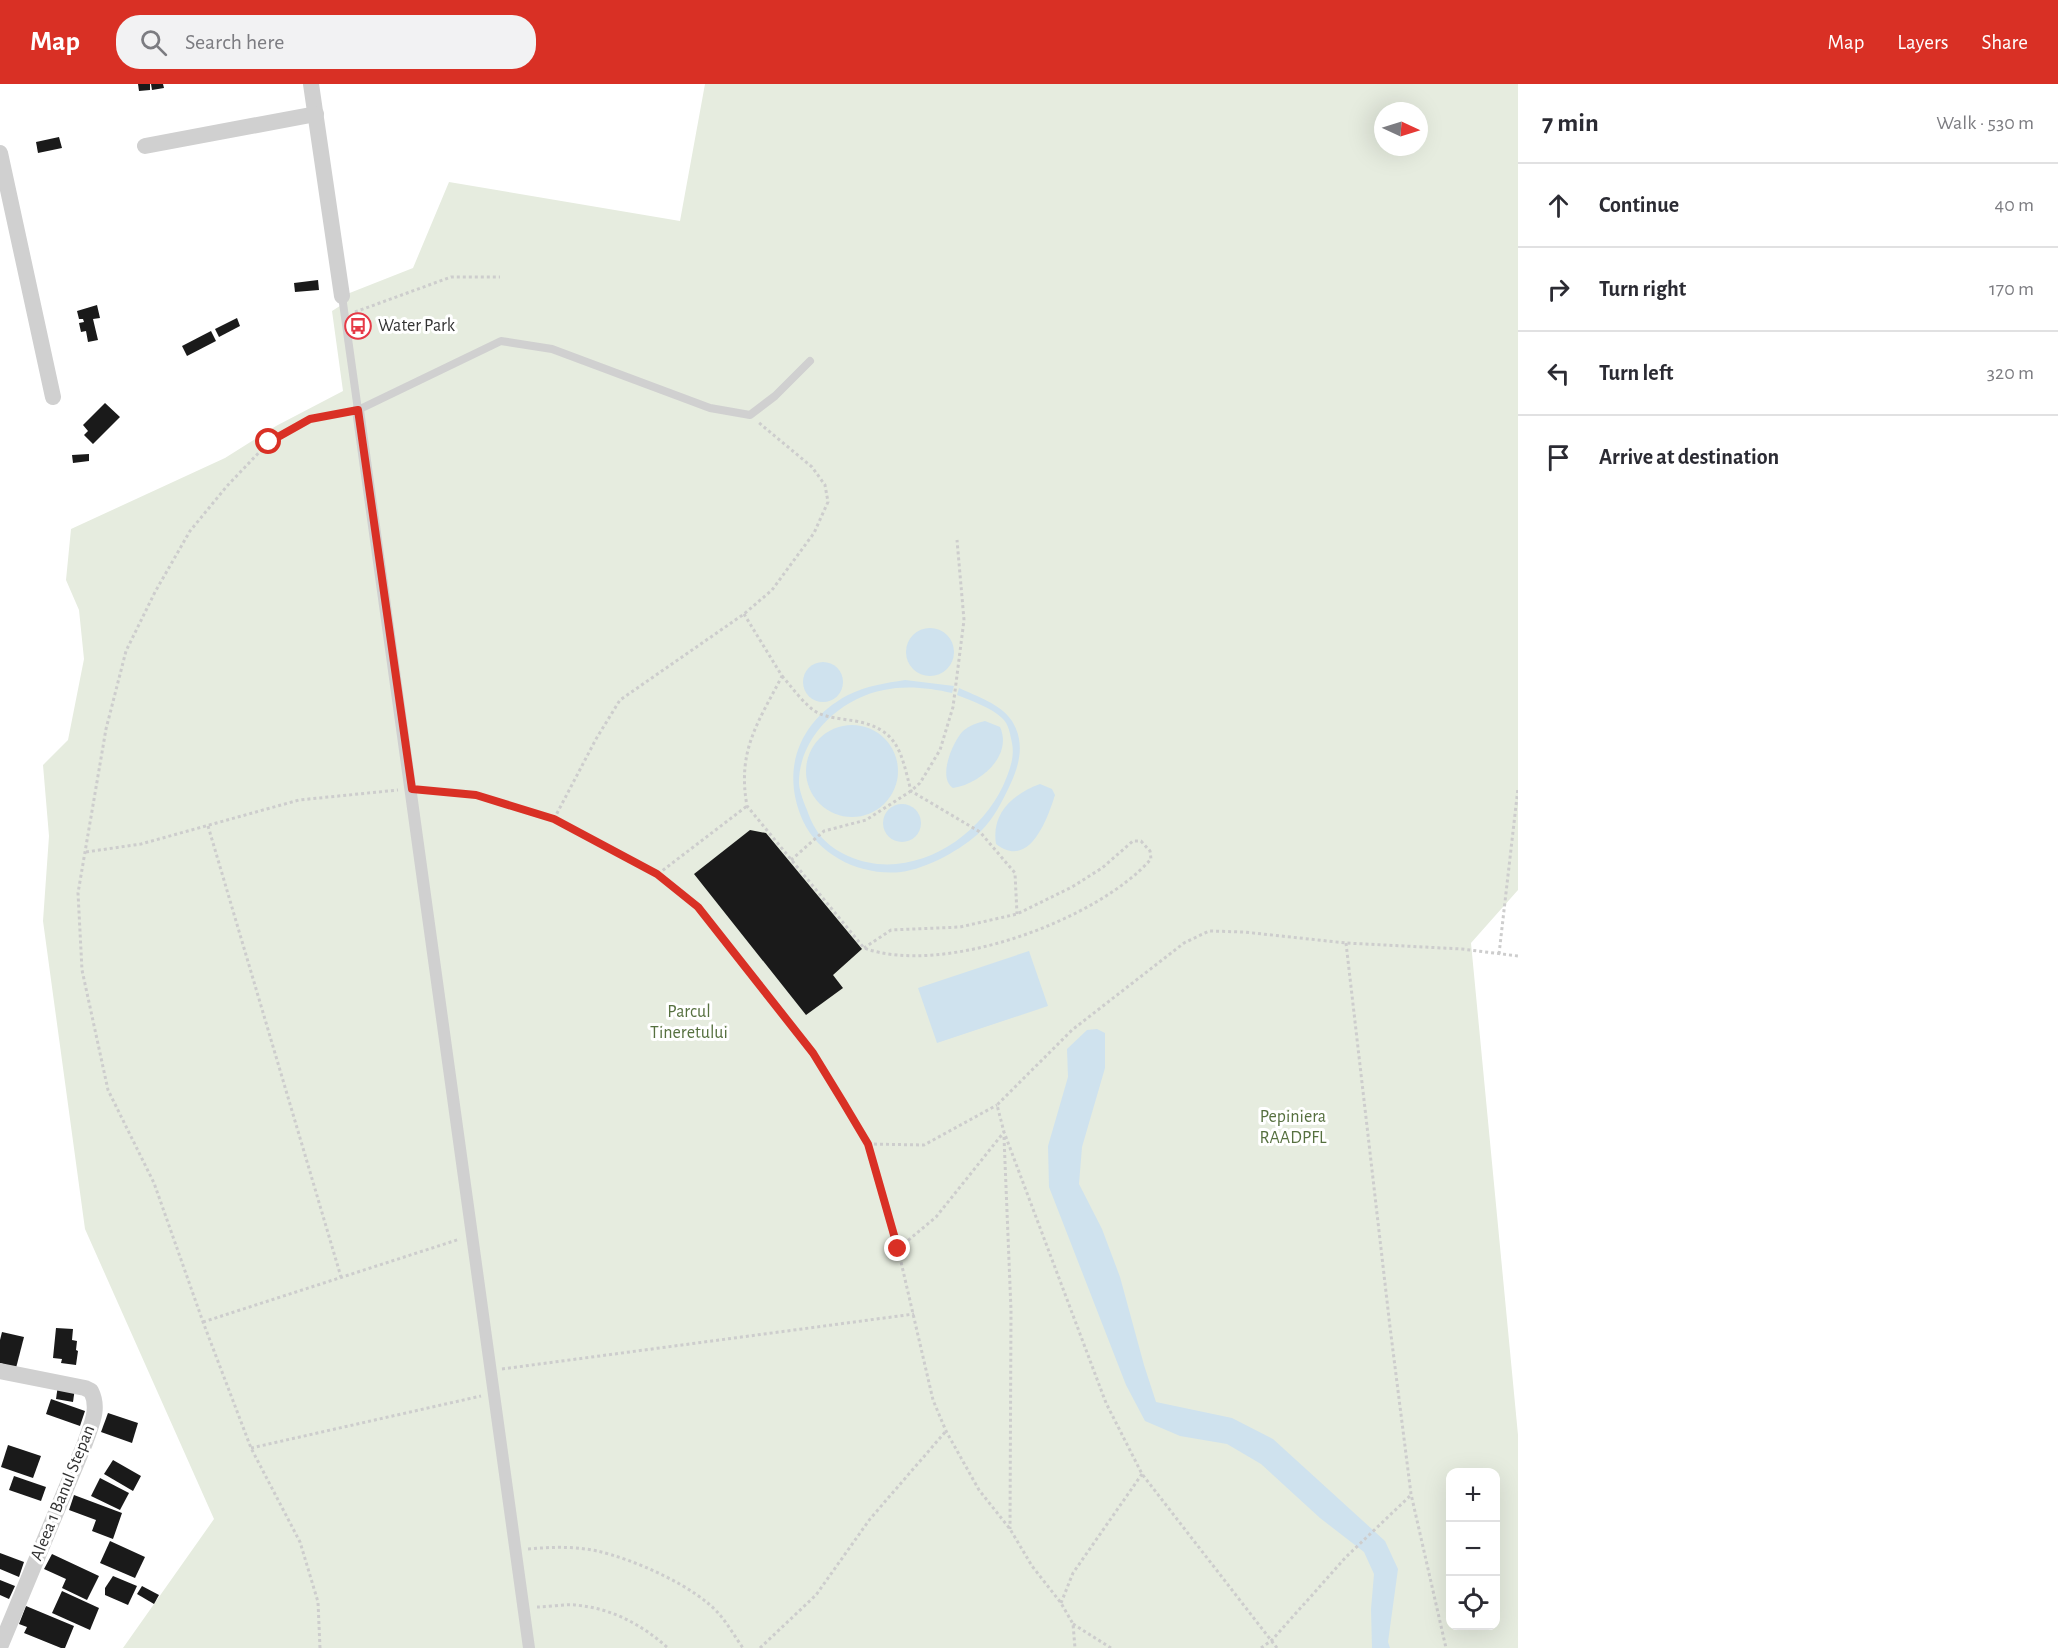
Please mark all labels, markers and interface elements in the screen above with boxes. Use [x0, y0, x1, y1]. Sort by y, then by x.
search box [116, 15, 536, 69]
icon: search [137, 26, 170, 59]
text: Map [30, 28, 80, 56]
text: Search here [185, 31, 284, 53]
text: Map [1828, 32, 1864, 53]
text: Layers [1897, 32, 1948, 53]
text: Share [1981, 32, 2028, 53]
north arrow [1374, 102, 1428, 156]
text: 7 min [1542, 110, 1599, 136]
text: Walk · 530 m [1936, 113, 2034, 133]
icon: ahead [1542, 189, 1575, 222]
text: Continue [1599, 194, 1679, 216]
text: 40 m [1995, 195, 2034, 215]
icon: right [1542, 273, 1575, 306]
text: Turn right [1599, 278, 1686, 300]
text: 170 m [1989, 279, 2034, 299]
bus stop icon: Water Park [343, 311, 373, 341]
place label: Water Park [378, 317, 456, 335]
icon: left [1542, 357, 1575, 390]
text: Turn left [1599, 362, 1673, 384]
text: 320 m [1987, 363, 2034, 383]
route start [255, 428, 281, 454]
icon: arrive [1542, 441, 1575, 474]
text: Arrive at destination [1599, 446, 1779, 468]
park label: Parcul Tineretului [650, 1003, 728, 1042]
park label: Pepiniera RAADPFL [1259, 1108, 1327, 1147]
route end [884, 1235, 910, 1261]
street label: Aleea 1 Banul Stepan [28, 1423, 98, 1563]
map controls [1446, 1468, 1500, 1630]
button: + [1446, 1468, 1500, 1522]
button: − [1446, 1522, 1500, 1576]
button: locate [1446, 1576, 1500, 1630]

